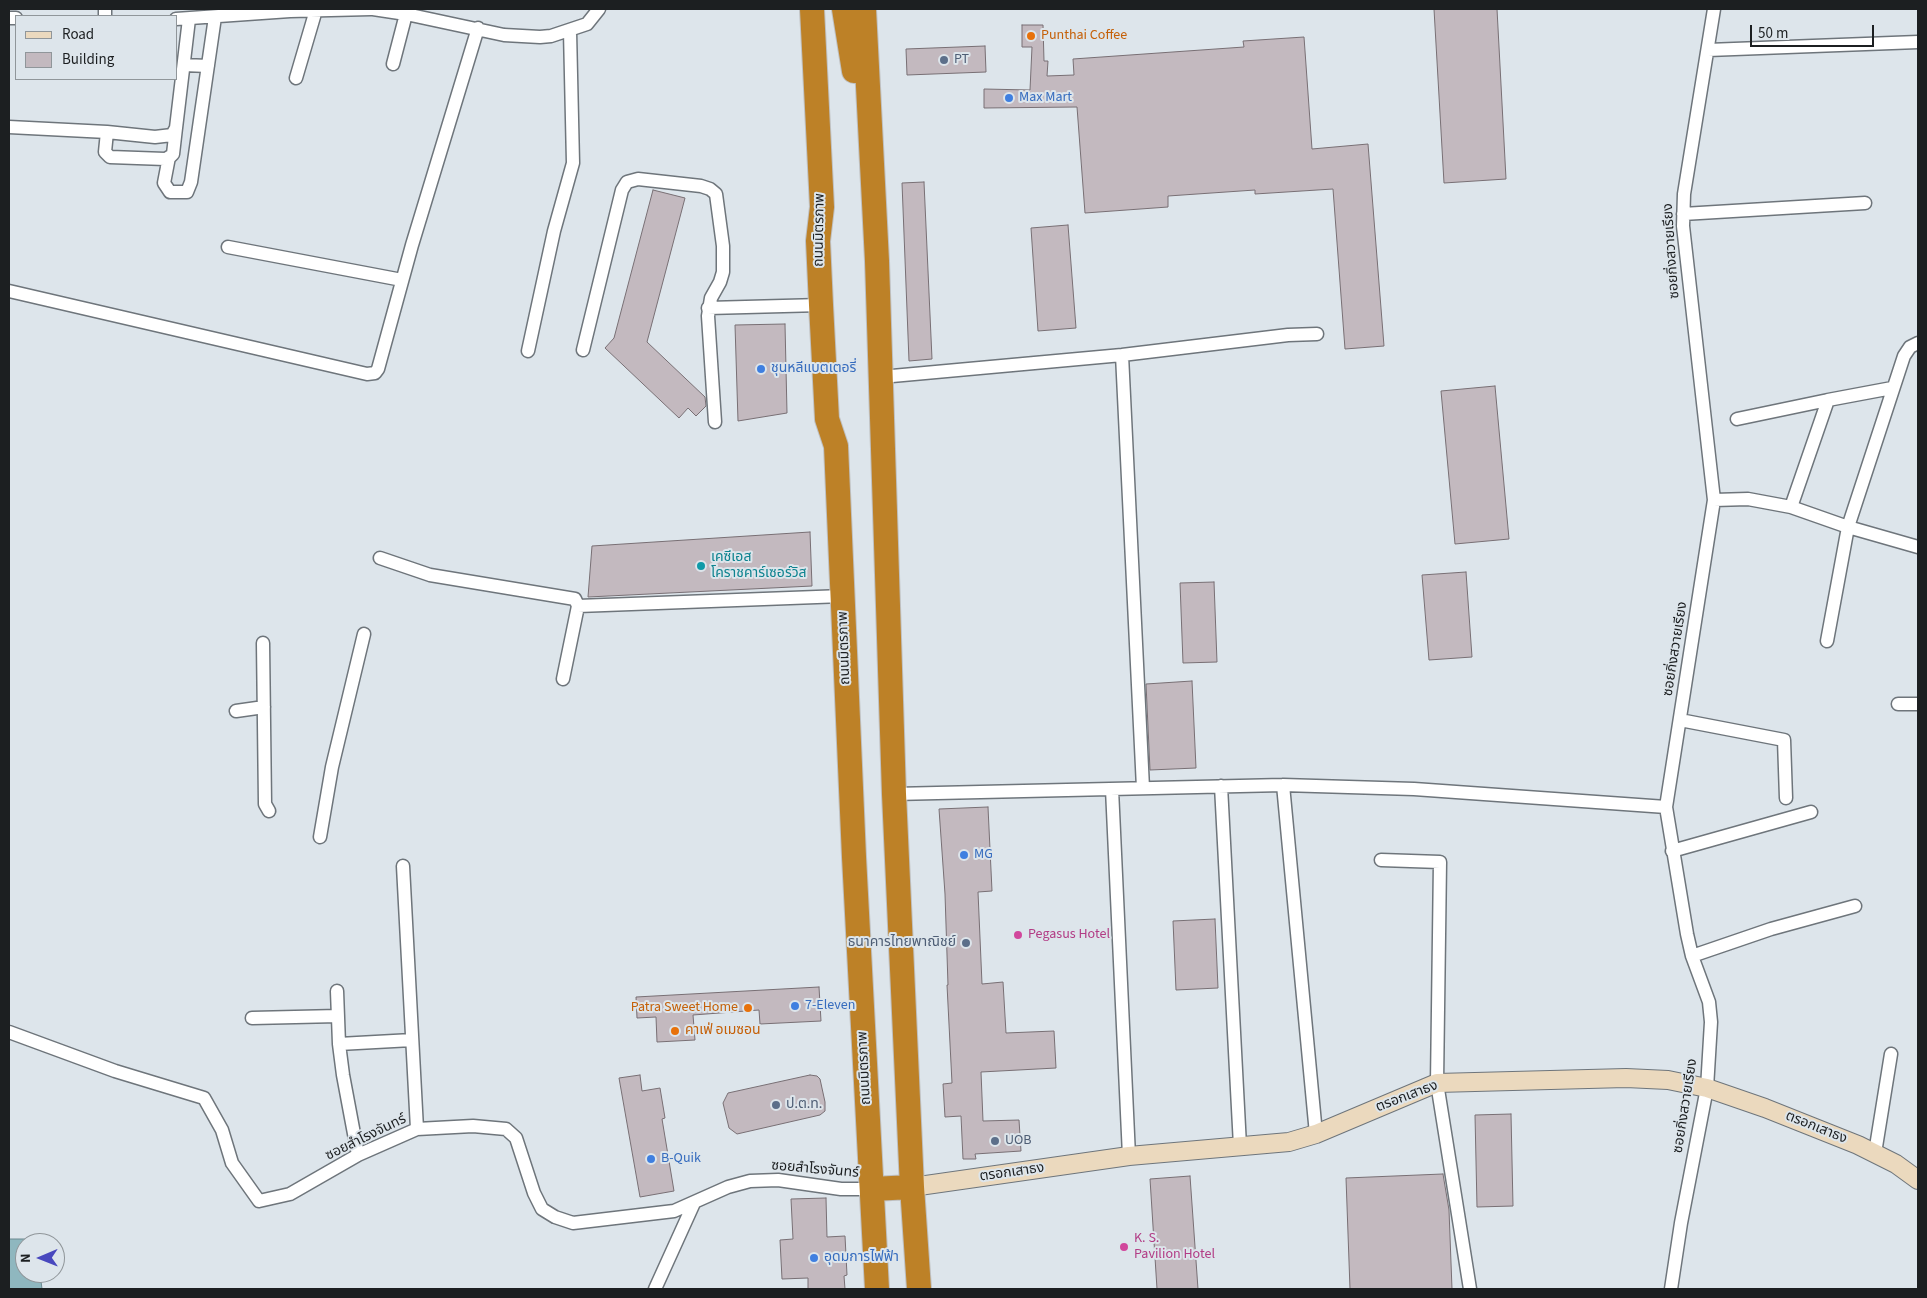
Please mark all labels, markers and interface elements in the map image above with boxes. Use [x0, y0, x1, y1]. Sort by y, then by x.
legend [15, 15, 178, 80]
scale bar [1752, 15, 1876, 47]
text: 50 m [1758, 23, 1788, 44]
text: Road [62, 24, 94, 45]
place label: Punthai Coffee [1041, 28, 1127, 44]
marker: Punthai Coffee [1025, 30, 1037, 42]
text: Building [62, 49, 114, 70]
place label: PT [954, 52, 969, 68]
marker: PT [938, 54, 950, 66]
place label: Max Mart [1019, 90, 1072, 106]
marker: Max Mart [1003, 92, 1015, 104]
street label: ถนนมิตรภาพ [811, 193, 829, 267]
street label: ซอยกิ่งสวายเรียง [1660, 203, 1684, 299]
place label: ชุนหลีแบตเตอรี่ [771, 361, 856, 377]
marker: ชุนหลีแบตเตอรี่ [755, 363, 767, 375]
place label: เคซีเอส โคราชคาร์เซอร์วิส [711, 550, 807, 582]
marker: เคซีเอส โคราชคาร์เซอร์วิส [695, 560, 707, 572]
street label: ซอยกิ่งสวายเรียง [1660, 600, 1692, 698]
street label: ถนนมิตรภาพ [835, 611, 855, 685]
place label: MG [974, 847, 993, 863]
marker: MG [958, 849, 970, 861]
place label: Pegasus Hotel [1028, 927, 1110, 943]
marker: Pegasus Hotel [1012, 929, 1024, 941]
place label: ธนาคารไทยพาณิชย์ [848, 935, 956, 951]
marker: ธนาคารไทยพาณิชย์ [960, 937, 972, 949]
place label: 7-Eleven [805, 998, 855, 1014]
place label: Patra Sweet Home [631, 1000, 738, 1016]
marker: 7-Eleven [789, 1000, 801, 1012]
marker: Patra Sweet Home [742, 1002, 754, 1014]
place label: คาเฟ่ อเมซอน [685, 1023, 761, 1039]
marker: คาเฟ่ อเมซอน [669, 1025, 681, 1037]
street label: ถนนมิตรภาพ [855, 1031, 875, 1105]
street label: ซอยกิ่งสวายเรียง [1670, 1057, 1702, 1155]
street label: ตรอกเสาธง [1374, 1078, 1440, 1116]
place label: ป.ต.ท. [786, 1097, 822, 1113]
marker: ป.ต.ท. [770, 1099, 782, 1111]
street label: ตรอกเสาธง [1783, 1108, 1849, 1148]
street label: ซอยสำโรงจันทร์ [323, 1111, 409, 1165]
place label: UOB [1005, 1133, 1032, 1149]
marker: UOB [989, 1135, 1001, 1147]
place label: B-Quik [661, 1151, 701, 1167]
marker: B-Quik [645, 1153, 657, 1165]
street label: ซอยสำโรงจันทร์ [771, 1158, 859, 1182]
street label: ตรอกเสาธง [979, 1160, 1045, 1186]
place label: K. S. Pavilion Hotel [1134, 1231, 1215, 1264]
north arrow [15, 1233, 65, 1283]
marker: K. S. Pavilion Hotel [1118, 1241, 1130, 1253]
place label: อุดมการไฟฟ้า [824, 1250, 899, 1266]
marker: อุดมการไฟฟ้า [808, 1252, 820, 1264]
text: N [16, 1253, 36, 1263]

